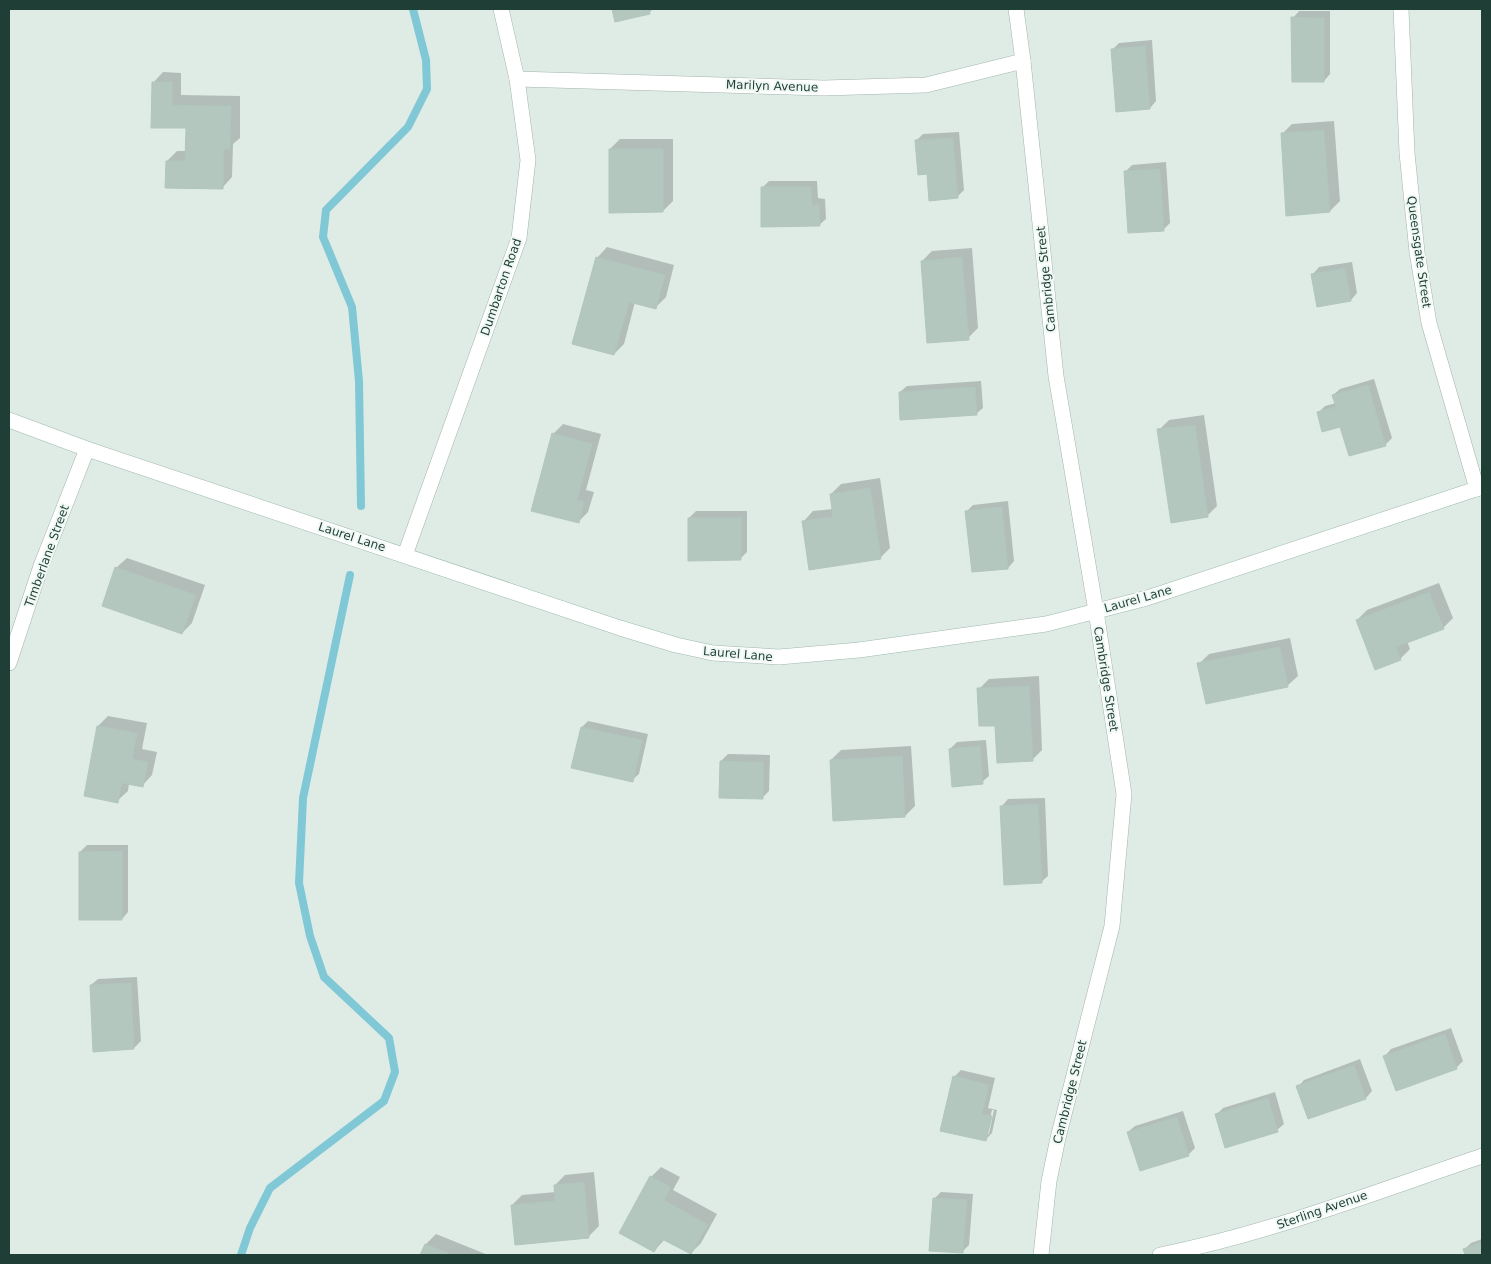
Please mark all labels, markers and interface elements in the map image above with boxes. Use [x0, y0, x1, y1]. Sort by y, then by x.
street label: Marilyn Avenue [726, 77, 818, 95]
street label: Queensgate Street [1404, 195, 1434, 309]
street label: Cambridge Street [1033, 225, 1059, 333]
street label: Dumbarton Road [478, 236, 524, 338]
street label: Timberlane Street [22, 503, 72, 610]
street label: Laurel Lane [317, 520, 387, 554]
street label: Laurel Lane [1102, 583, 1174, 615]
street label: Cambridge Street [1091, 625, 1121, 733]
street label: Laurel Lane [703, 644, 773, 664]
street label: Cambridge Street [1050, 1038, 1090, 1145]
street label: Sterling Avenue [1275, 1188, 1369, 1232]

